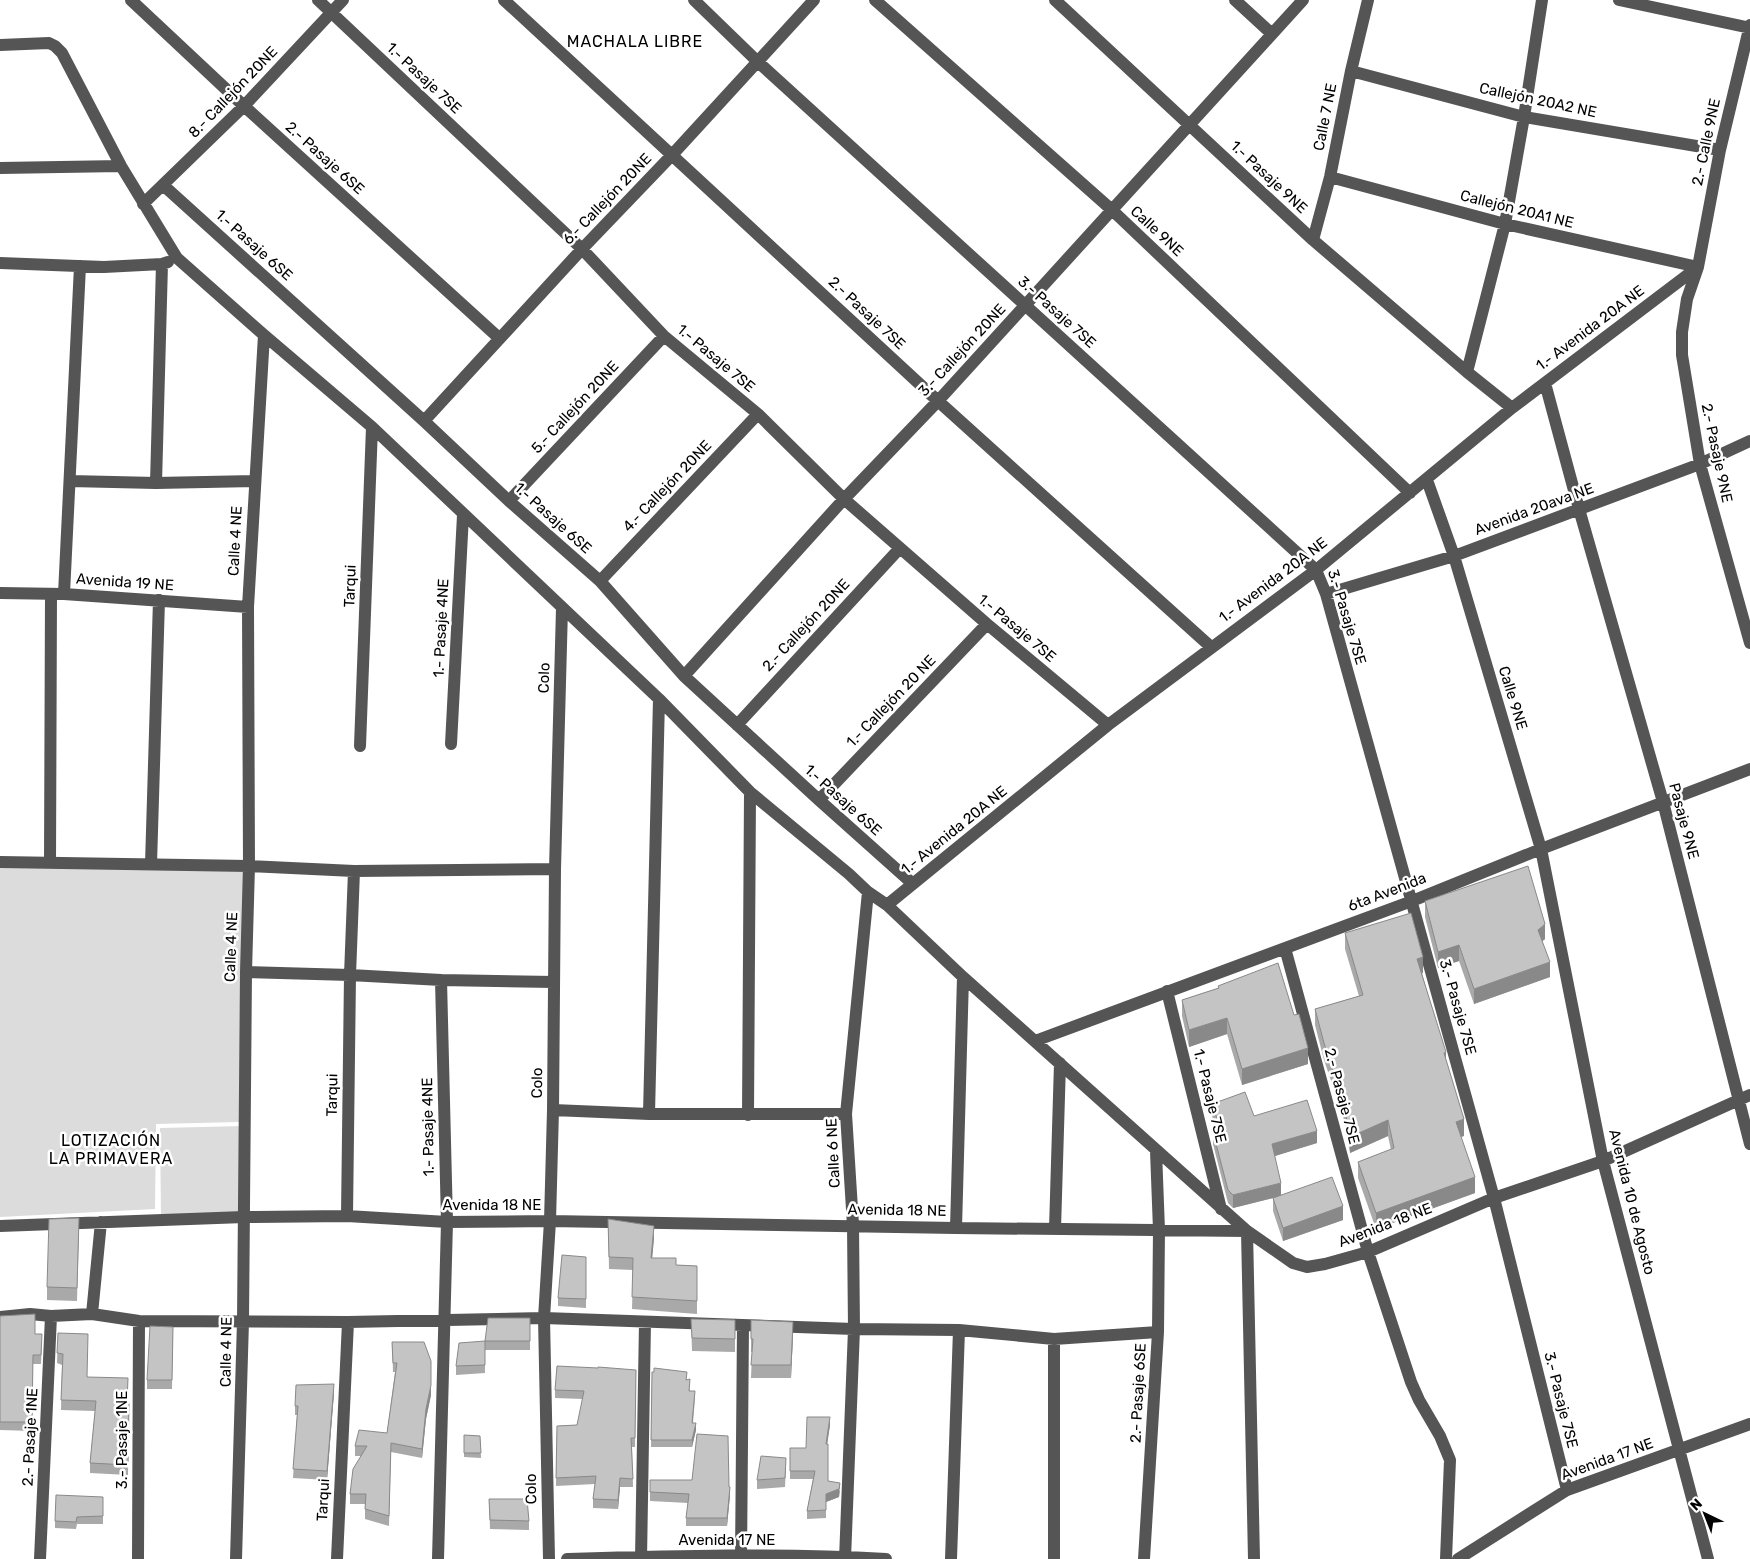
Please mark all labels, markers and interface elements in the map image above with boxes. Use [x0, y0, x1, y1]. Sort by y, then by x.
district label: MACHALA LIBRE [567, 32, 703, 51]
street label: 1.- Pasaje 7SE [383, 39, 465, 117]
street label: 8.- Callejón 20NE [185, 42, 281, 142]
street label: Callejón 20A2 NE [1478, 79, 1598, 121]
street label: Calle 7 NE [1310, 82, 1340, 152]
street label: 2.- Calle 9NE [1688, 97, 1724, 187]
street label: 2.- Pasaje 6SE [282, 118, 368, 198]
street label: 1.- Pasaje 9NE [1227, 137, 1311, 217]
street label: 6.- Callejón 20NE [559, 150, 655, 248]
street label: Callejón 20A1 NE [1458, 186, 1576, 232]
street label: Calle 9NE [1127, 202, 1187, 260]
street label: 1.- Pasaje 6SE [212, 206, 296, 284]
street label: 3.- Pasaje 7SE [1014, 272, 1100, 352]
street label: 2.- Pasaje 7SE [825, 273, 909, 353]
street label: 1.- Avenida 20A NE [1532, 281, 1648, 375]
street label: 3.- Callejón 20NE [915, 300, 1009, 400]
street label: 1.- Pasaje 7SE [673, 320, 759, 396]
street label: 5.- Callejón 20NE [528, 357, 622, 457]
street label: 2.- Pasaje 9NE [1698, 402, 1736, 504]
street label: 4.- Callejón 20NE [619, 437, 715, 535]
street label: 1.- Pasaje 6SE [511, 479, 595, 557]
street label: Avenida 20ava NE [1472, 479, 1596, 539]
street label: Calle 4 NE [224, 506, 246, 576]
street label: 1.- Avenida 20A NE [1215, 533, 1331, 627]
street label: Tarqui [340, 564, 360, 608]
street label: 3.- Pasaje 7SE [1324, 567, 1370, 667]
street label: Avenida 19 NE [75, 570, 175, 594]
street label: 2.- Callejón 20NE [759, 575, 853, 675]
street label: 1.- Pasaje 4NE [429, 578, 453, 678]
street label: 1.- Pasaje 7SE [974, 590, 1060, 666]
street label: 1.- Callejón 20 NE [842, 651, 940, 751]
street label: Colo [534, 662, 554, 694]
street label: Calle 9NE [1495, 664, 1531, 732]
street label: 1.- Pasaje 6SE [801, 761, 885, 839]
street label: Pasaje 9NE [1665, 781, 1703, 861]
street label: 1.- Avenida 20A NE [898, 782, 1010, 878]
street label: 6ta Avenida [1345, 869, 1429, 915]
street label: Calle 4 NE [221, 912, 241, 982]
street label: 3.- Pasaje 7SE [1436, 957, 1480, 1057]
street label: 2.- Pasaje 7SE [1321, 1046, 1363, 1146]
street label: 1.- Pasaje 7SE [1190, 1047, 1230, 1145]
street label: Colo [528, 1067, 546, 1099]
street label: Tarqui [323, 1073, 341, 1117]
street label: 1.- Pasaje 4NE [418, 1077, 438, 1177]
street label: Calle 6 NE [822, 1118, 844, 1188]
street label: Avenida 10 de Agosto [1605, 1127, 1659, 1277]
district label: LOTIZACIÓN LA PRIMAVERA [49, 1130, 173, 1168]
street label: Avenida 18 NE [443, 1196, 541, 1214]
street label: Avenida 18 NE [1336, 1199, 1434, 1251]
street label: Avenida 18 NE [847, 1200, 947, 1220]
street label: Calle 4 NE [216, 1317, 236, 1387]
street label: 2.- Pasaje 6SE [1126, 1343, 1150, 1443]
street label: 3.- Pasaje 7SE [1540, 1350, 1582, 1450]
street label: 2.- Pasaje 1NE [18, 1387, 42, 1487]
street label: 3.- Pasaje 1NE [113, 1391, 131, 1489]
street label: Avenida 17 NE [1558, 1434, 1656, 1484]
street label: Colo [522, 1473, 540, 1505]
street label: Tarqui [313, 1478, 333, 1522]
north arrow [1680, 1489, 1730, 1539]
text: N [1687, 1495, 1706, 1515]
street label: Avenida 17 NE [679, 1531, 775, 1549]

